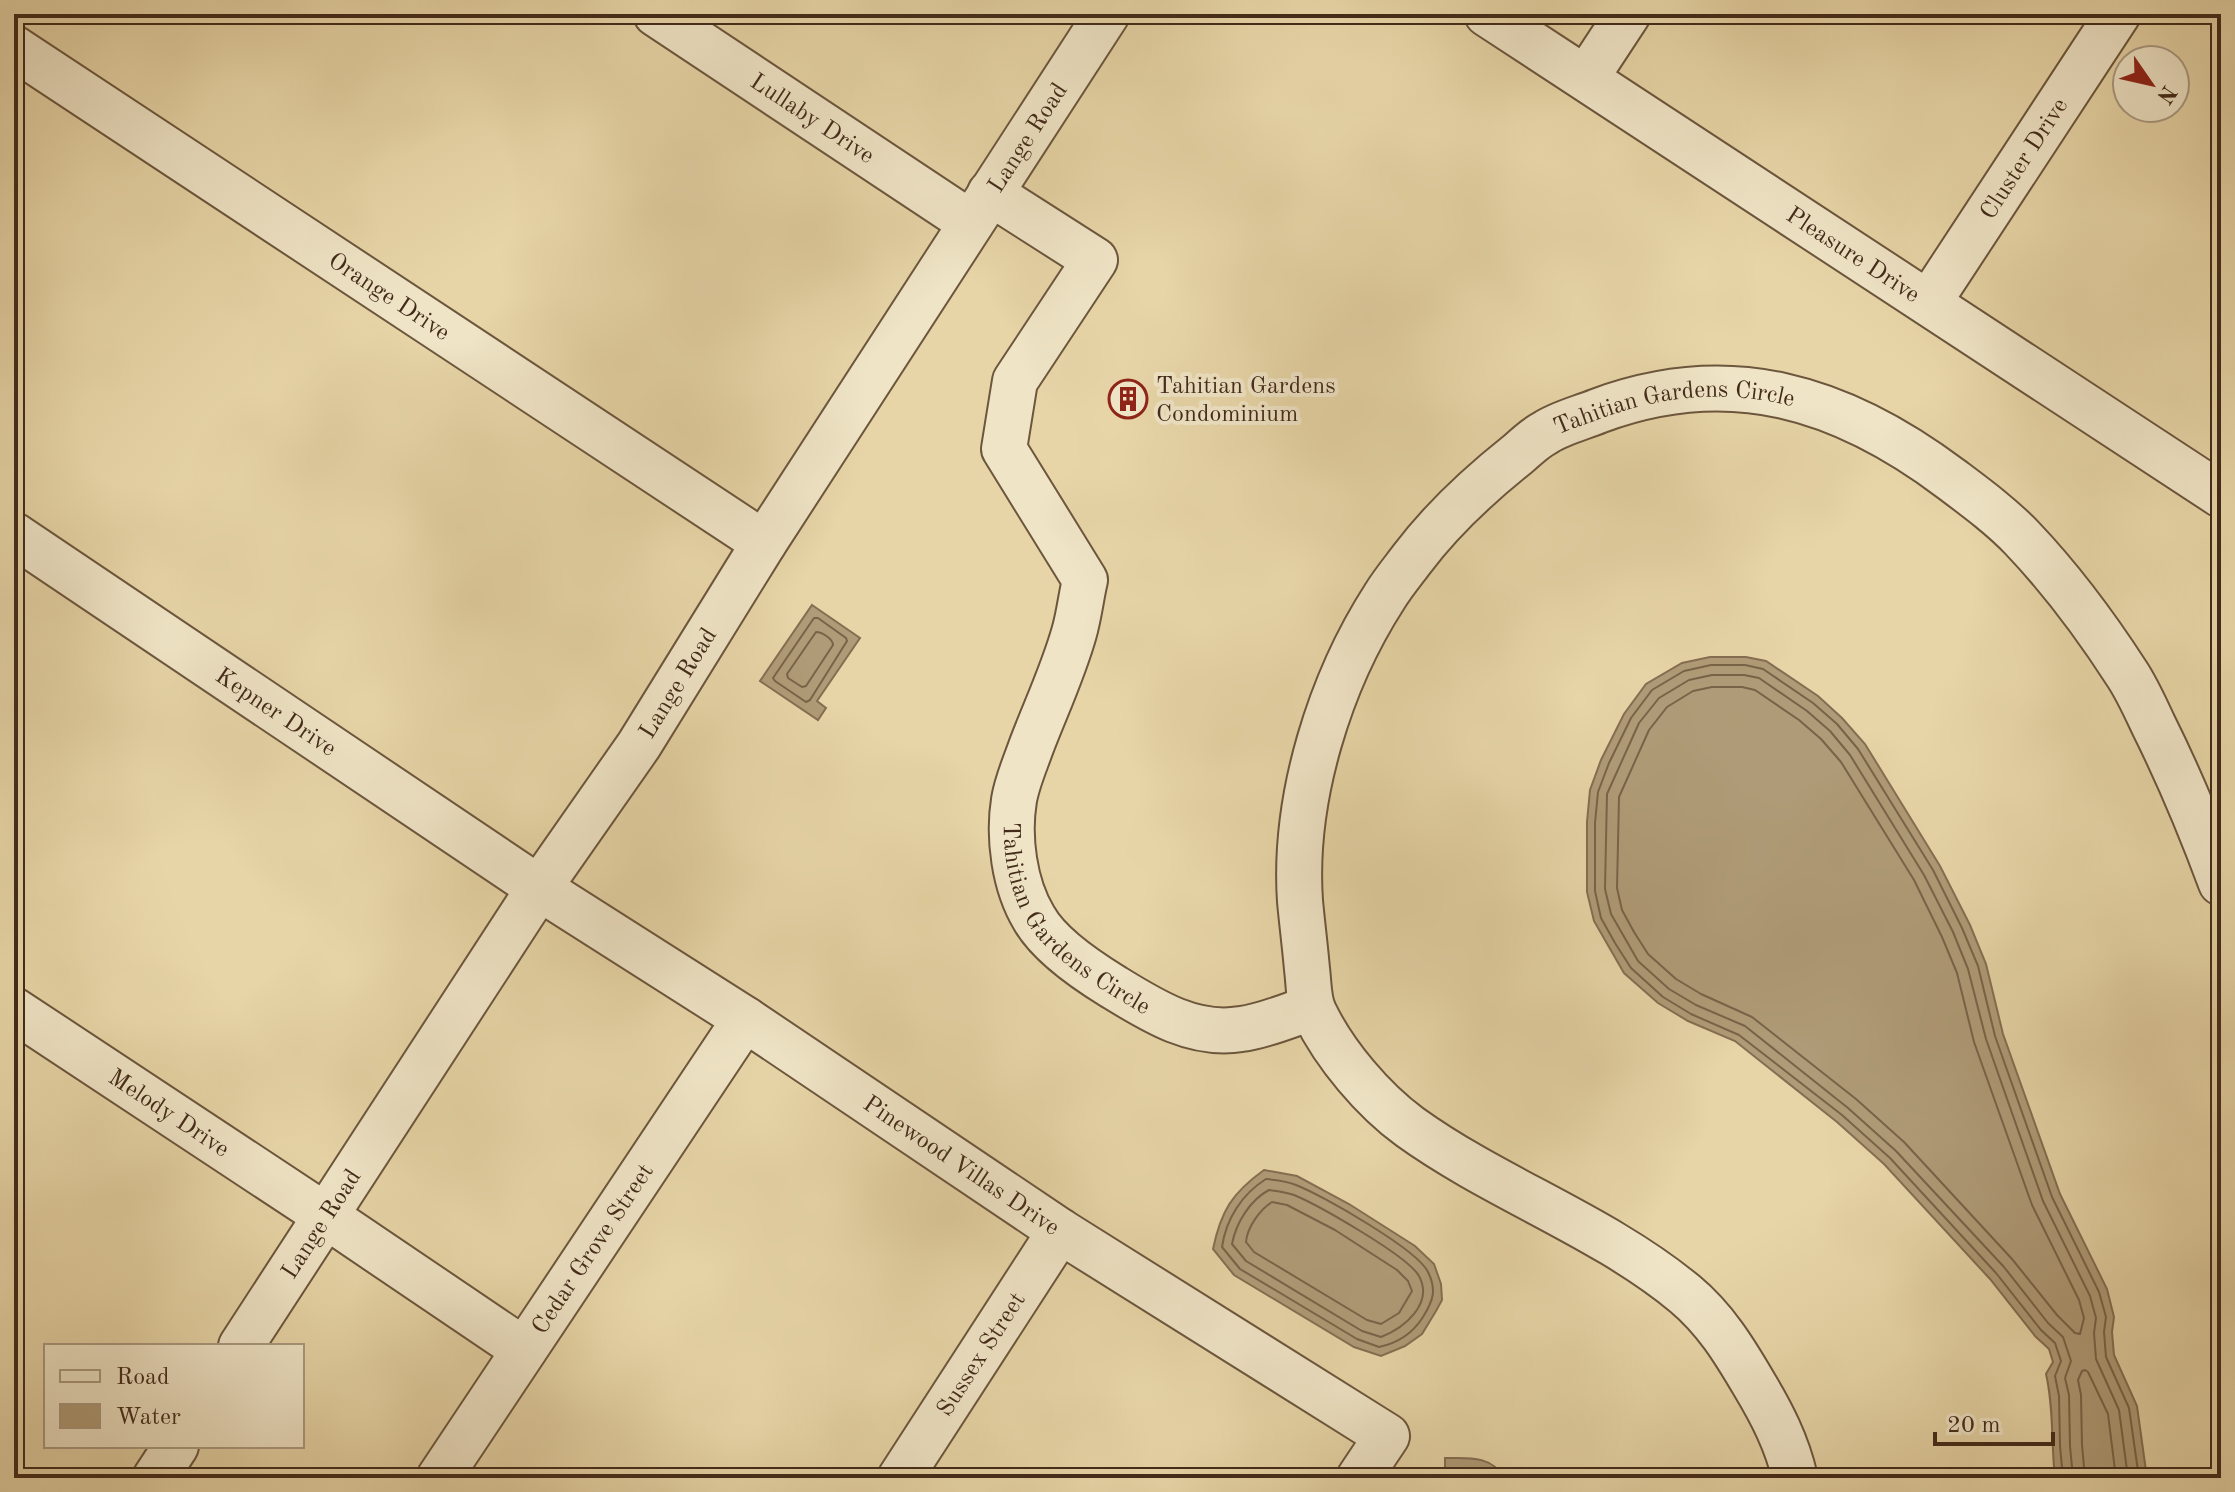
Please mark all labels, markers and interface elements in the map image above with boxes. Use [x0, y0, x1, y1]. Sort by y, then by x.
north arrow [2111, 44, 2191, 124]
street label: Lullaby Drive [745, 70, 878, 169]
street label: Lange Road [985, 79, 1073, 197]
text: N [2152, 81, 2180, 107]
street label: Cluster Drive [1977, 94, 2073, 224]
street label: Pleasure Drive [1781, 203, 1923, 308]
street label: Orange Drive [323, 249, 453, 346]
place label: Tahitian Gardens Condominium [1156, 375, 1336, 427]
building icon: Tahitian Gardens Condominium [1107, 378, 1149, 420]
street label: Tahitian Gardens Circle [1551, 378, 1797, 440]
street label: Lange Road [636, 624, 722, 743]
street label: Kepner Drive [210, 664, 340, 762]
street label: Tahitian Gardens Circle [998, 822, 1154, 1020]
street label: Melody Drive [103, 1066, 233, 1163]
street label: Pinewood Villas Drive [858, 1092, 1063, 1241]
street label: Cedar Grove Street [529, 1160, 659, 1339]
street label: Lange Road [278, 1166, 366, 1284]
street label: Sussex Street [933, 1289, 1031, 1421]
legend [44, 1344, 304, 1448]
text: Road [116, 1366, 169, 1390]
scale bar [1935, 1396, 2053, 1446]
text: Water [116, 1406, 181, 1430]
text: 20 m [1947, 1414, 2001, 1438]

